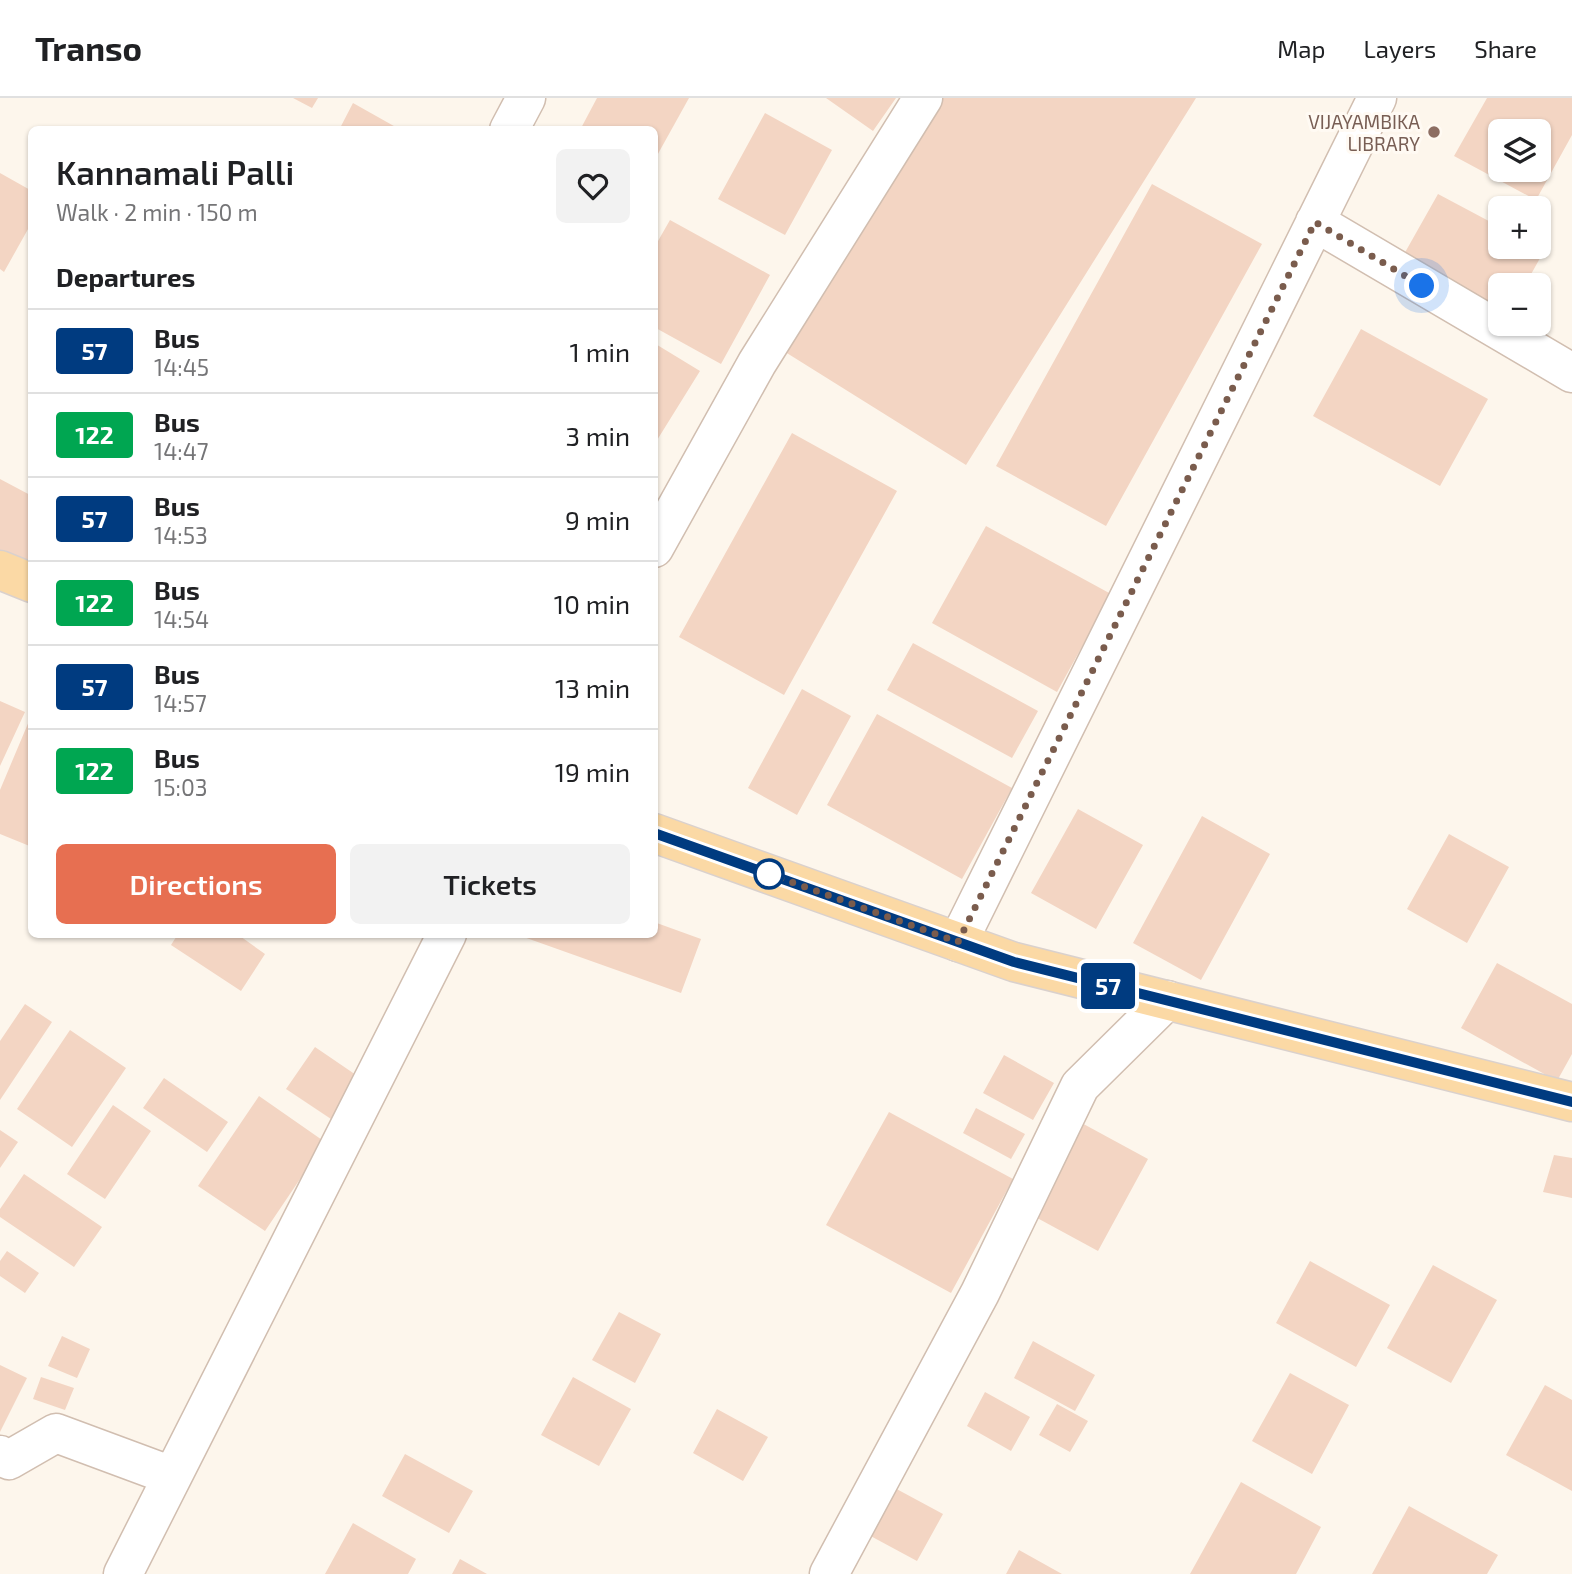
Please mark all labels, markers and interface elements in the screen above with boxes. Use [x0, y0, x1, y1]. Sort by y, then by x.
text: Transo [35, 28, 142, 68]
text: Map [1277, 34, 1325, 63]
text: Layers [1363, 34, 1436, 63]
text: Share [1474, 34, 1537, 63]
place label: VIJAYAMBIKA LIBRARY [1308, 110, 1420, 155]
map controls [1488, 119, 1551, 336]
button: layers [1488, 119, 1551, 182]
marker: VIJAYAMBIKA LIBRARY [1426, 124, 1442, 140]
button: heart [556, 149, 630, 223]
text: Kannamali Palli [56, 152, 294, 192]
button: + [1488, 196, 1551, 259]
text: Walk · 2 min · 150 m [56, 198, 258, 226]
text: Departures [56, 261, 195, 292]
your location [1404, 268, 1439, 303]
button: − [1488, 273, 1551, 336]
text: Bus [154, 322, 200, 353]
text: 57 [82, 336, 107, 365]
text: 1 min [570, 336, 630, 367]
text: 14:45 [154, 353, 209, 381]
text: Bus [154, 406, 200, 437]
text: 122 [75, 420, 114, 449]
text: 3 min [565, 420, 630, 451]
text: 14:47 [154, 437, 209, 465]
text: Bus [154, 490, 200, 521]
text: 57 [82, 504, 107, 533]
text: 9 min [565, 504, 630, 535]
text: 14:53 [154, 521, 208, 549]
text: Bus [154, 574, 200, 605]
text: 122 [75, 588, 114, 617]
text: 10 min [554, 588, 630, 619]
text: 14:54 [154, 605, 209, 633]
text: Bus [154, 658, 200, 689]
text: 57 [82, 672, 107, 701]
text: 13 min [555, 672, 630, 703]
text: 14:57 [154, 689, 207, 717]
text: Bus [154, 742, 200, 773]
text: 122 [75, 756, 114, 785]
text: 19 min [555, 756, 630, 787]
text: 15:03 [154, 773, 208, 801]
button: Directions [56, 844, 336, 924]
button: Tickets [350, 844, 630, 924]
unlabelled marker [754, 859, 784, 889]
line badge: 57 [1076, 963, 1140, 1009]
text: 57 [1095, 971, 1121, 1000]

